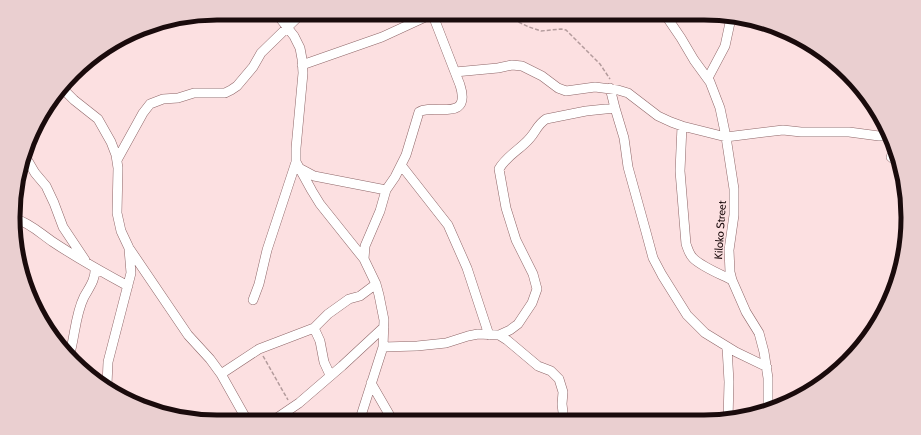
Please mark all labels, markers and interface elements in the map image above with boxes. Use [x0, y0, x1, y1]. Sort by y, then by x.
street label: Kiloko Street [711, 200, 729, 260]

